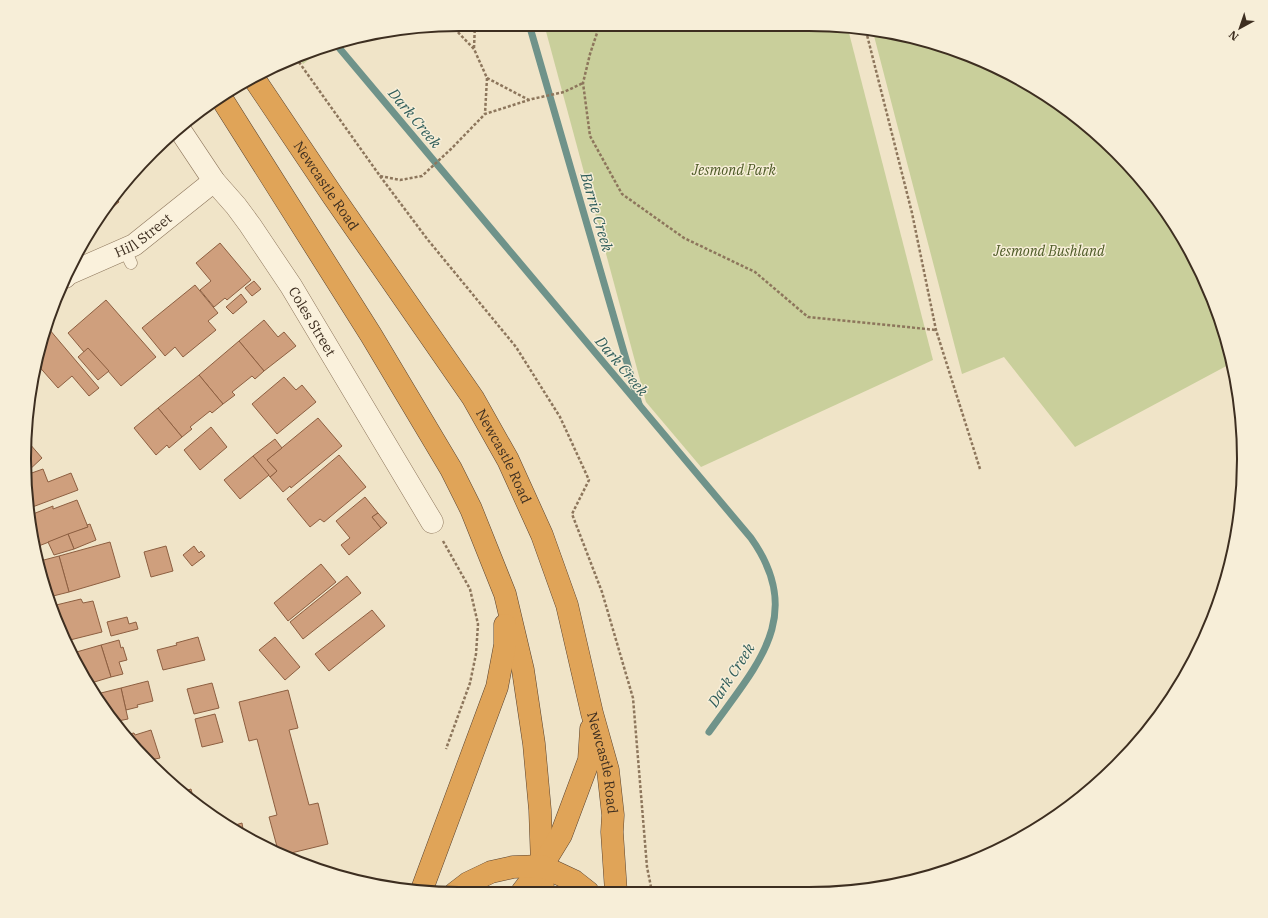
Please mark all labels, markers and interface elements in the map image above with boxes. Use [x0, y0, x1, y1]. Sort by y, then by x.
north arrow [1220, 8, 1260, 48]
text: N [1226, 27, 1241, 44]
water label: Dark Creek [384, 83, 446, 152]
street label: Newcastle Road [290, 138, 363, 234]
park label: Jesmond Park [691, 161, 777, 179]
water label: Barrie Creek [576, 169, 617, 254]
street label: Hill Street [112, 209, 176, 262]
park label: Jesmond Bushland [992, 242, 1105, 260]
street label: Coles Street [284, 283, 340, 360]
water label: Dark Creek [591, 331, 653, 400]
street label: Newcastle Road [472, 406, 536, 507]
water label: Dark Creek [703, 639, 759, 711]
street label: Newcastle Road [583, 710, 622, 815]

